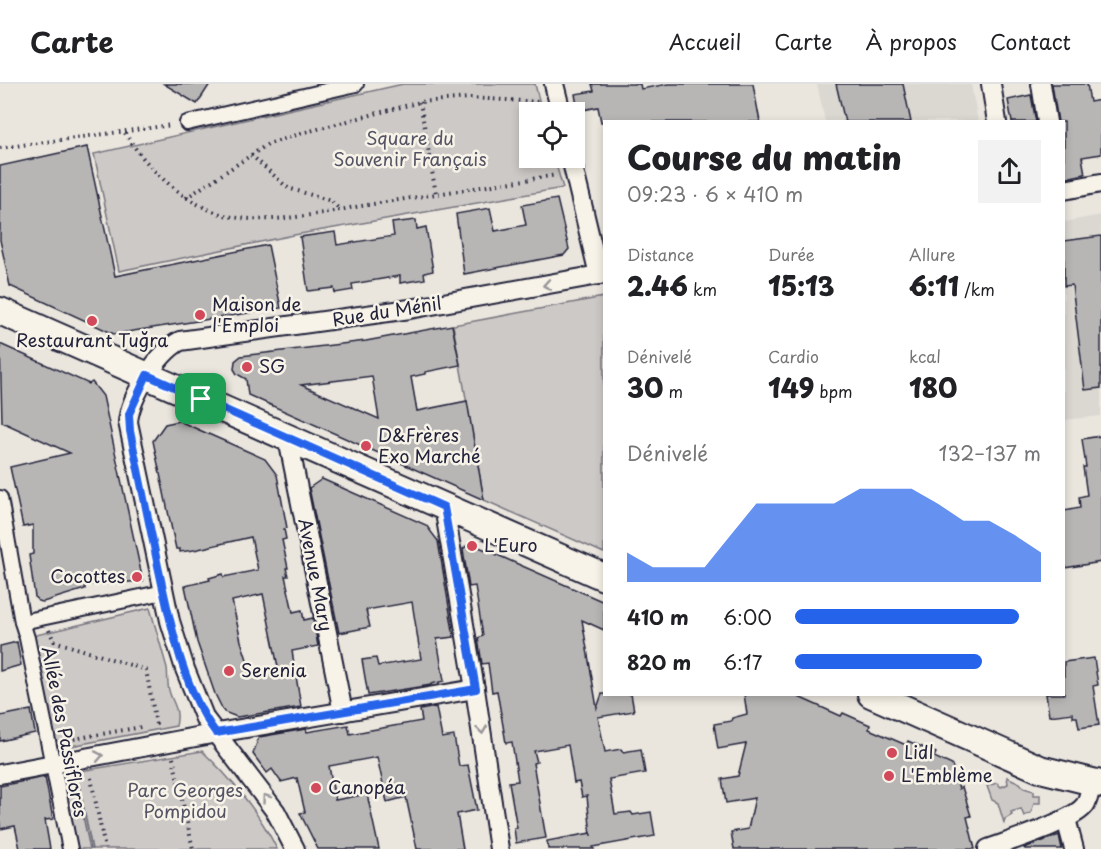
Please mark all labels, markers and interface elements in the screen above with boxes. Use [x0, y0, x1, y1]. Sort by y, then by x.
text: Carte [30, 20, 114, 63]
text: Accueil [669, 25, 741, 57]
text: Carte [774, 25, 832, 57]
text: À propos [865, 25, 957, 57]
text: Contact [990, 25, 1071, 57]
map controls [519, 102, 585, 168]
button: locate [519, 102, 585, 168]
park label: Square du Souvenir Français [333, 124, 487, 172]
text: Course du matin [627, 131, 902, 181]
button: share [978, 140, 1041, 203]
text: 09:23 · 6 × 410 m [627, 179, 803, 209]
text: Distance [627, 242, 694, 266]
text: Durée [768, 242, 815, 266]
text: Allure [909, 242, 956, 266]
text: 2.46 [627, 266, 688, 305]
text: 15:13 [768, 266, 835, 305]
text: 6:11 [909, 266, 959, 305]
text: km [688, 277, 717, 301]
text: /km [959, 277, 995, 301]
one-way arrow [542, 278, 552, 291]
street label: Rue du Ménil [330, 289, 443, 332]
place label: Maison de l'Emploi [212, 290, 301, 338]
marker: Maison de l'Emploi [193, 308, 207, 322]
marker: Restaurant Tuğra [85, 314, 99, 328]
place label: Restaurant Tuğra [16, 326, 168, 353]
text: Dénivelé [627, 344, 692, 368]
text: Cardio [768, 344, 819, 368]
text: kcal [909, 344, 941, 368]
place label: SG [259, 352, 285, 379]
marker: SG [240, 360, 254, 374]
text: 30 [627, 368, 663, 407]
text: 149 [768, 368, 814, 407]
text: 180 [909, 368, 957, 407]
pin [175, 373, 226, 424]
text: m [663, 379, 683, 403]
text: bpm [814, 379, 853, 403]
icon: arrive [184, 382, 217, 415]
place label: D&Frères Exo Marché [378, 421, 481, 469]
text: Dénivelé [627, 438, 708, 468]
text: 132–137 m [939, 438, 1041, 468]
marker: D&Frères Exo Marché [359, 439, 373, 453]
street label: Avenue Mary [292, 516, 341, 634]
place label: L'Euro [484, 531, 537, 558]
marker: L'Euro [465, 539, 479, 553]
place label: Cocottes [50, 562, 125, 589]
marker: Cocottes [130, 570, 144, 584]
text: 410 m [627, 602, 689, 632]
text: 6:00 [723, 602, 772, 632]
street label: Allée des Passiflores [36, 644, 95, 820]
text: 820 m [627, 647, 691, 677]
text: 6:17 [723, 647, 762, 677]
place label: Serenia [241, 656, 306, 683]
marker: Serenia [222, 664, 236, 678]
one-way arrow [475, 725, 487, 734]
place label: Lidl [904, 738, 934, 765]
marker: Lidl [885, 746, 899, 760]
one-way arrow [94, 750, 104, 763]
place label: L'Emblème [901, 761, 993, 788]
marker: L'Emblème [882, 769, 896, 783]
place label: Canopéa [328, 773, 406, 800]
park label: Parc Georges Pompidou [127, 776, 243, 824]
marker: Canopéa [309, 781, 323, 795]
one-way arrow [263, 794, 274, 805]

